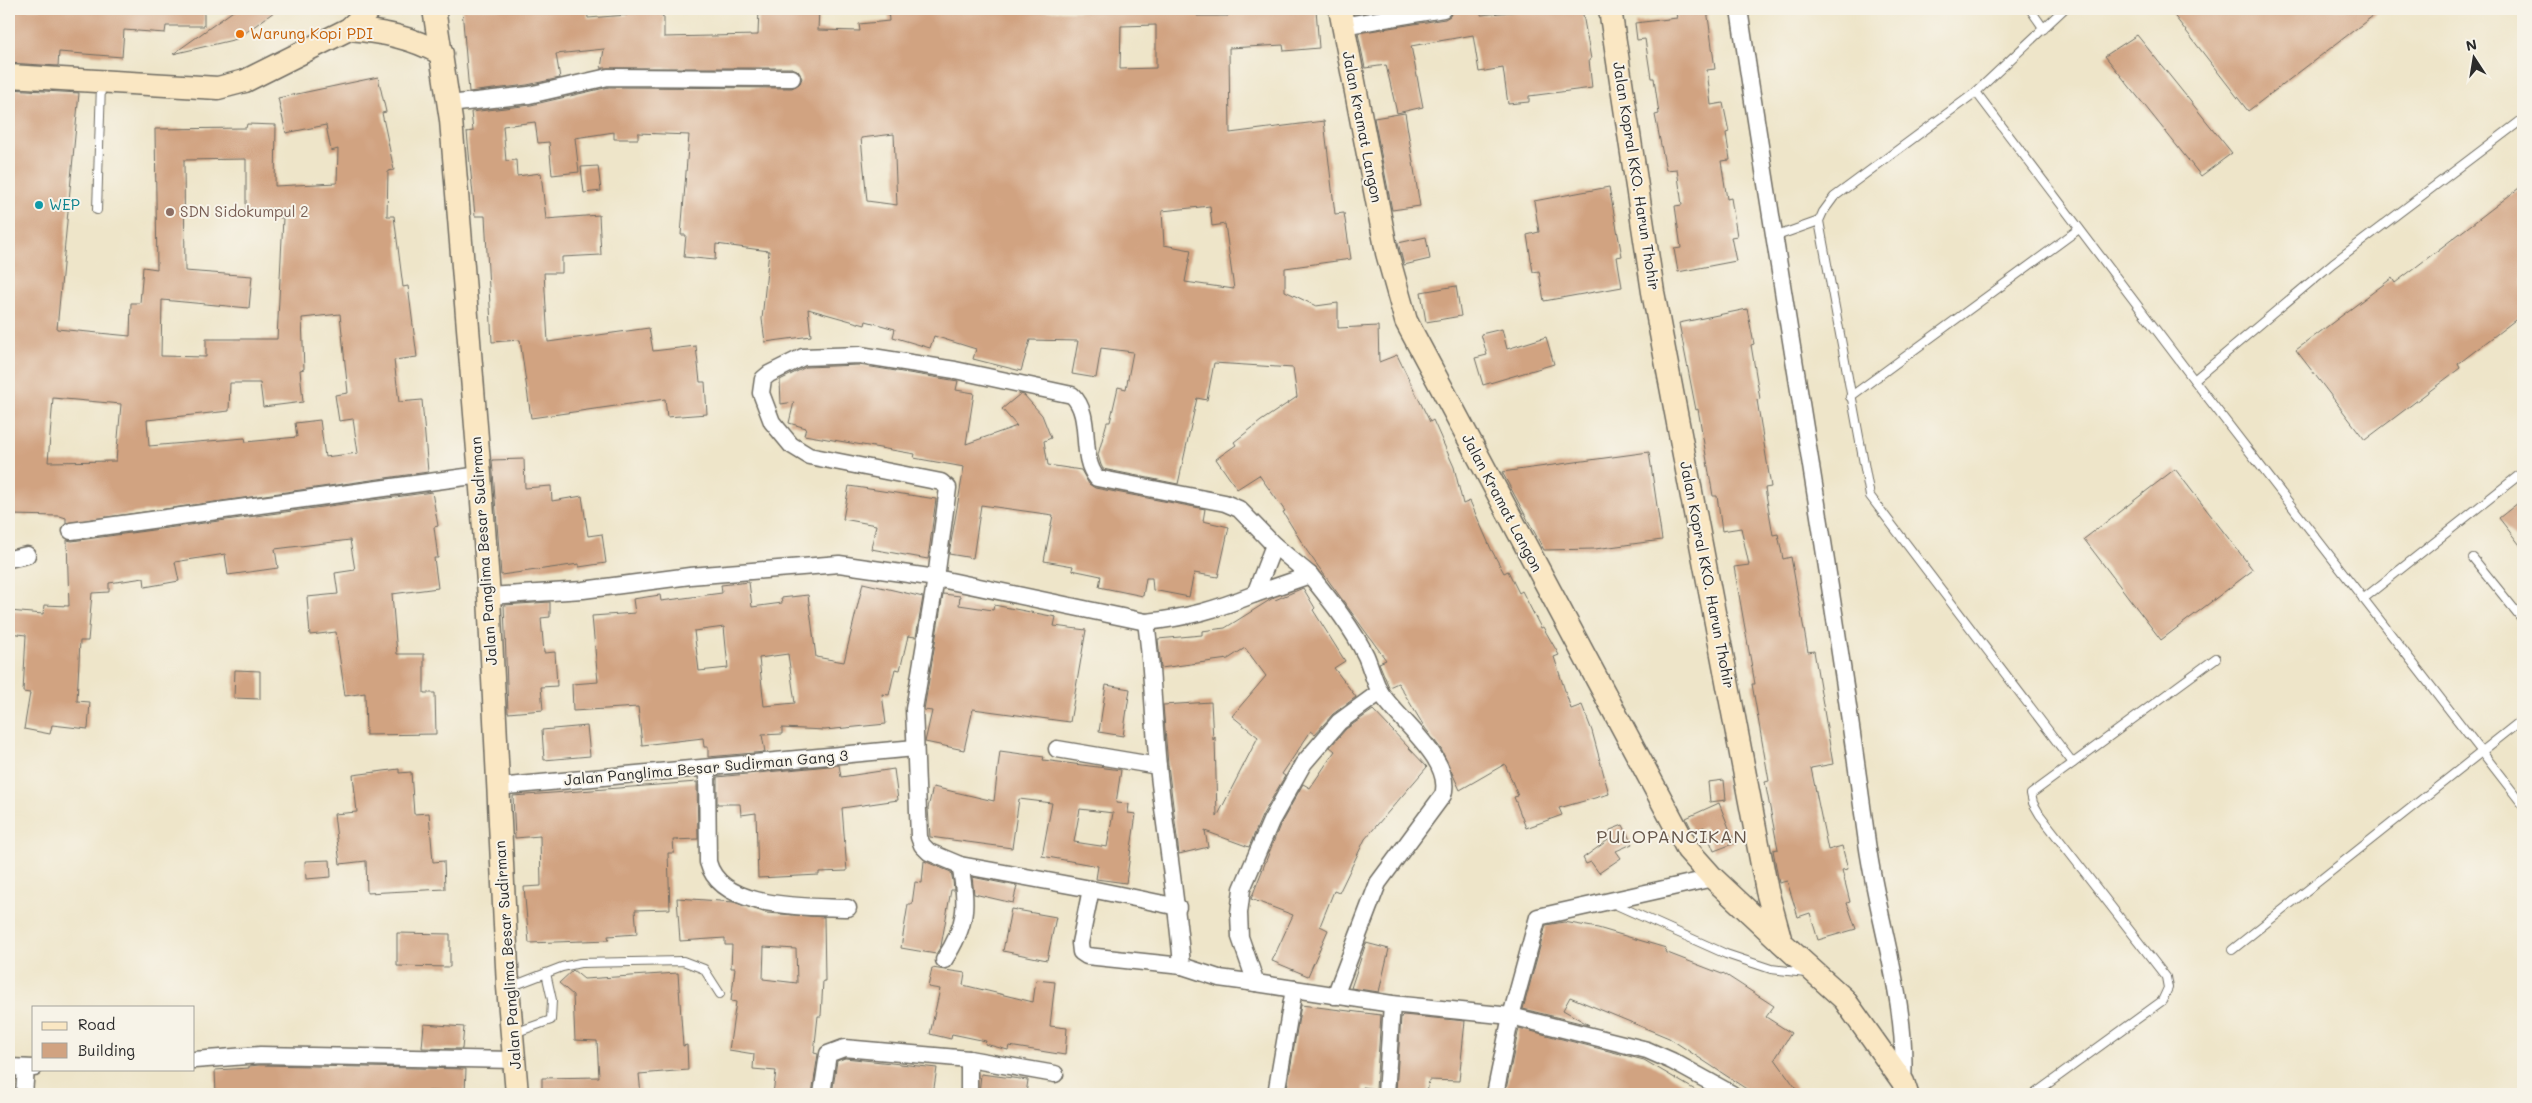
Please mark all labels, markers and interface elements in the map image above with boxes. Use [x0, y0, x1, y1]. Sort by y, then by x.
place label: Warung Kopi PDI [250, 23, 373, 43]
marker: Warung Kopi PDI [234, 28, 246, 40]
north arrow [2450, 32, 2500, 82]
text: N [2464, 34, 2478, 55]
street label: Jalan Kramat Langon [1338, 49, 1387, 204]
street label: Jalan Kopral KKO. Harun Thohir [1609, 60, 1665, 291]
place label: WEP [49, 194, 80, 214]
marker: WEP [33, 199, 45, 211]
place label: SDN Sidokumpul 2 [180, 201, 309, 221]
marker: SDN Sidokumpul 2 [164, 206, 176, 218]
street label: Jalan Kramat Langon [1458, 430, 1548, 575]
street label: Jalan Panglima Besar Sudirman [465, 436, 501, 666]
street label: Jalan Kopral KKO. Harun Thohir [1676, 460, 1740, 690]
street label: Jalan Panglima Besar Sudirman Gang 3 [563, 745, 849, 789]
district label: PULOPANCIKAN [1596, 824, 1748, 848]
street label: Jalan Panglima Besar Sudirman [489, 840, 525, 1070]
legend [32, 1006, 195, 1070]
text: Road [78, 1014, 115, 1034]
text: Building [78, 1040, 135, 1060]

